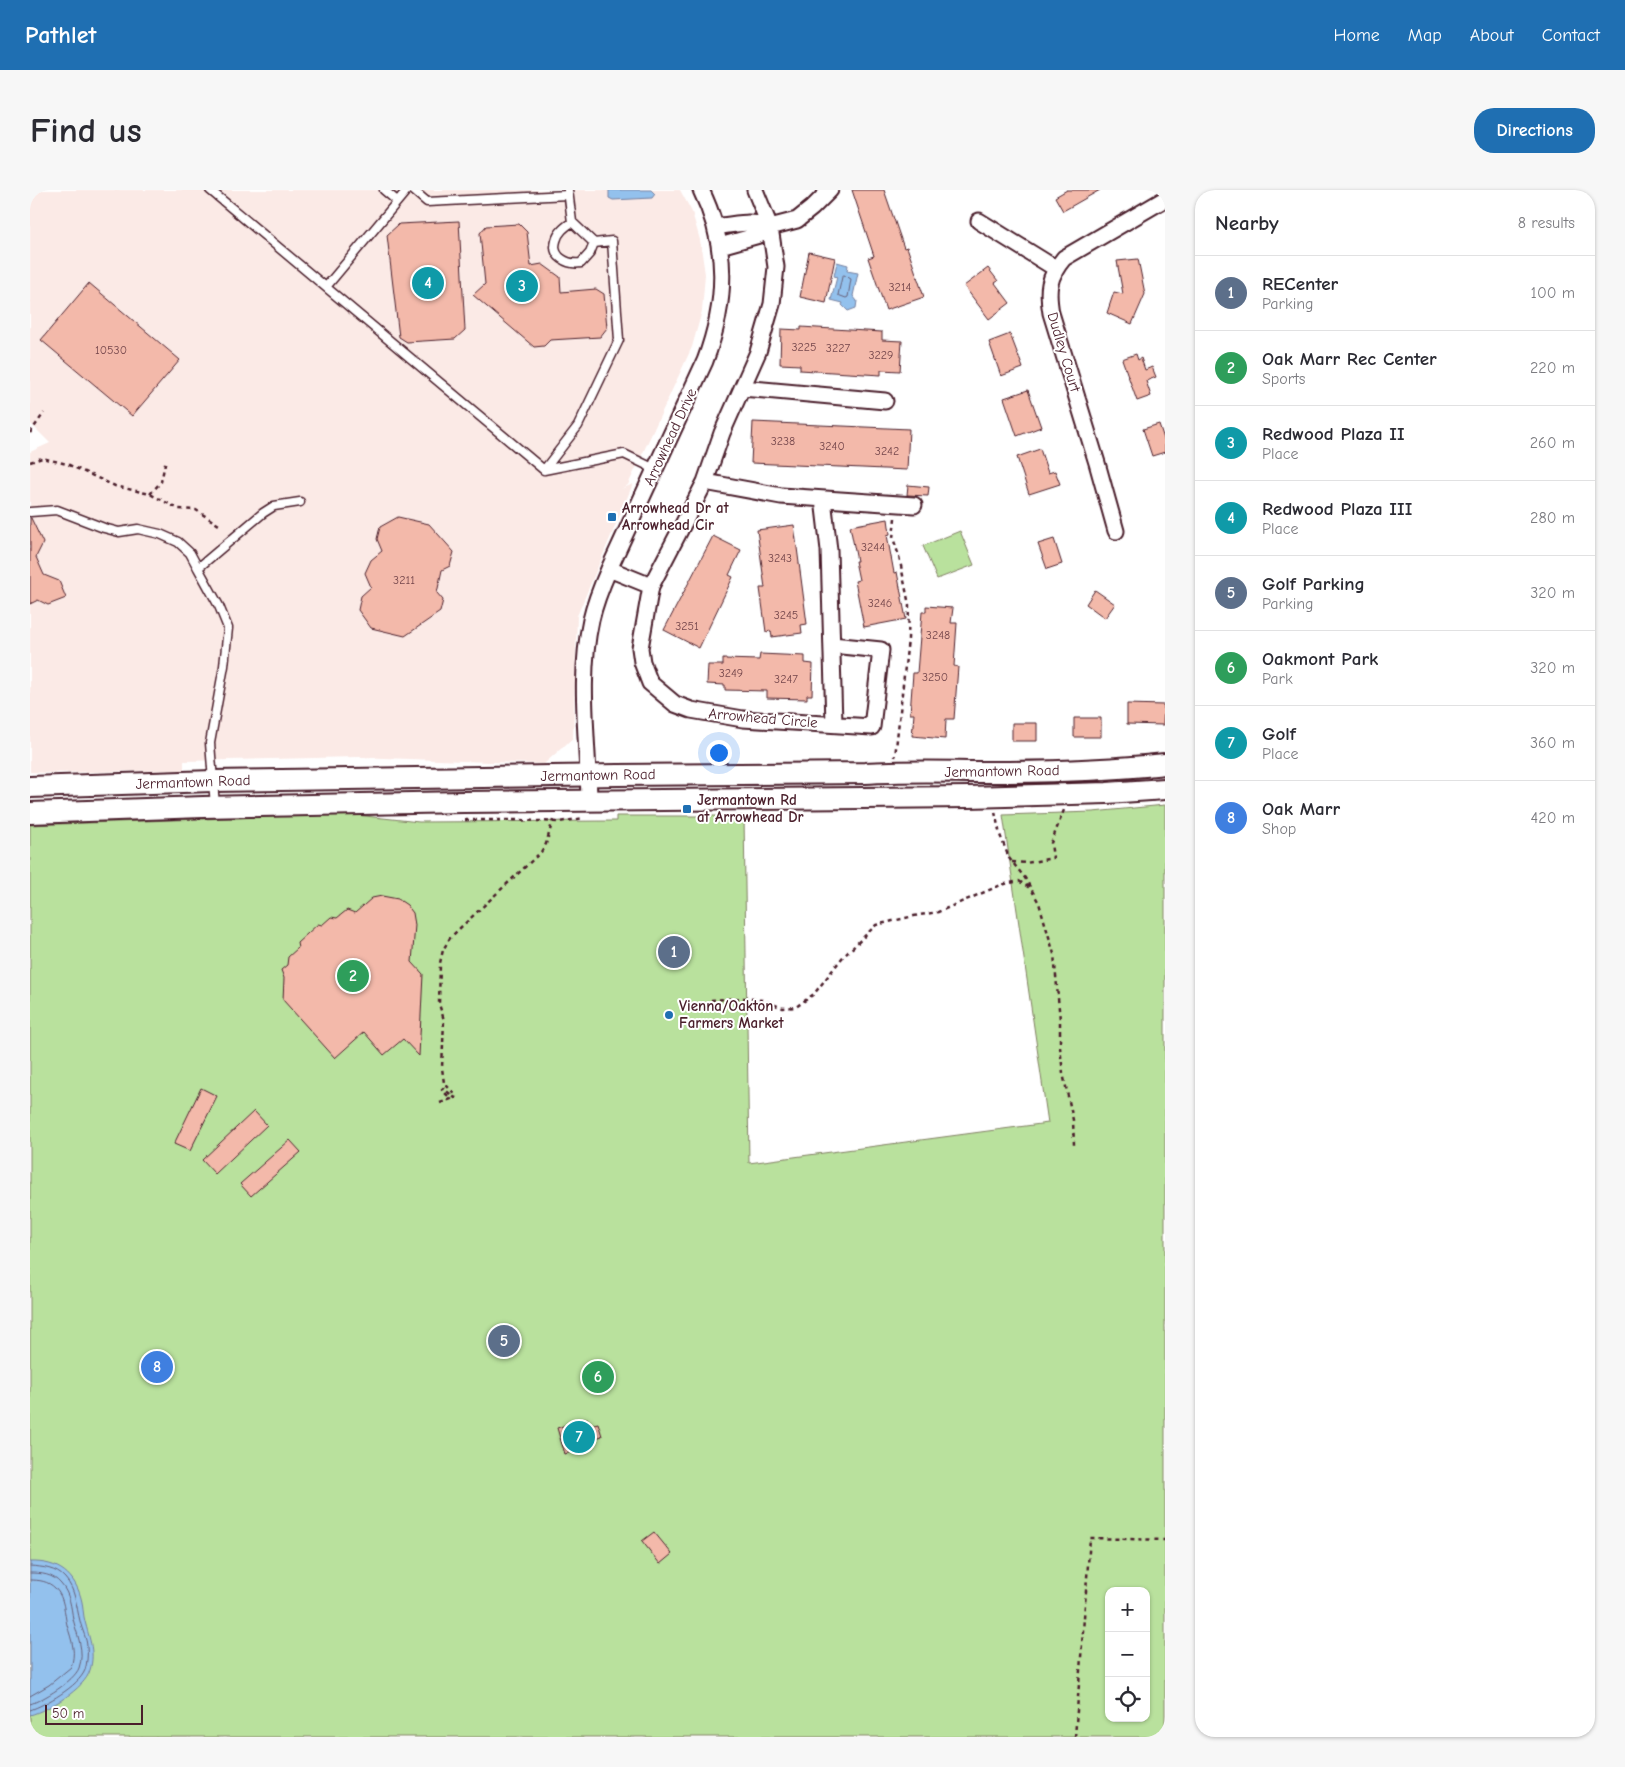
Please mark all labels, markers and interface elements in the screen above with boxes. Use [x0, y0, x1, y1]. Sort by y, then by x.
text: Pathlet [25, 21, 96, 49]
text: Home [1333, 25, 1380, 46]
text: Map [1408, 25, 1442, 46]
text: About [1470, 25, 1514, 46]
text: Contact [1542, 25, 1600, 46]
button: Directions [1474, 108, 1595, 153]
text: Find us [30, 110, 142, 151]
text: Nearby [1215, 211, 1279, 235]
text: 8 results [1518, 214, 1575, 232]
pin: 4 [412, 264, 444, 302]
pin: 3 [506, 267, 538, 305]
text: RECenter [1262, 273, 1338, 295]
house number: 3214 [889, 280, 912, 294]
text: 1 [1228, 284, 1234, 302]
text: 100 m [1531, 284, 1575, 302]
text: Parking [1262, 295, 1314, 313]
street label: Dudley Court [1043, 310, 1085, 395]
house number: 3225 [791, 340, 817, 354]
house number: 3227 [826, 341, 850, 355]
house number: 10530 [95, 343, 127, 357]
house number: 3229 [869, 348, 894, 362]
text: Oak Marr Rec Center [1262, 348, 1437, 370]
text: 2 [1227, 359, 1235, 377]
text: 220 m [1530, 359, 1575, 377]
text: Sports [1262, 370, 1305, 388]
street label: Arrowhead Drive [640, 385, 701, 489]
text: Redwood Plaza II [1262, 423, 1405, 445]
house number: 3238 [771, 434, 795, 448]
text: 3 [1227, 434, 1235, 452]
text: 260 m [1530, 434, 1575, 452]
house number: 3240 [819, 439, 845, 453]
house number: 3242 [875, 444, 899, 458]
text: Place [1262, 445, 1298, 463]
text: Redwood Plaza III [1262, 498, 1412, 520]
place label: Arrowhead Dr at Arrowhead Cir [622, 499, 730, 534]
text: 4 [1227, 509, 1235, 527]
text: 280 m [1530, 509, 1575, 527]
marker: Arrowhead Dr at Arrowhead Cir [606, 511, 618, 523]
text: Place [1262, 520, 1298, 538]
house number: 3244 [861, 540, 885, 554]
house number: 3243 [768, 551, 792, 565]
house number: 3211 [393, 573, 415, 587]
text: Golf Parking [1262, 573, 1365, 595]
text: 5 [1227, 584, 1235, 602]
text: 320 m [1530, 584, 1575, 602]
text: Parking [1262, 595, 1314, 613]
house number: 3246 [868, 596, 892, 610]
house number: 3245 [774, 608, 798, 622]
house number: 3251 [675, 619, 699, 633]
house number: 3248 [926, 628, 950, 642]
text: Oakmont Park [1262, 648, 1378, 670]
text: 6 [1227, 659, 1235, 677]
text: 320 m [1530, 659, 1575, 677]
house number: 3249 [719, 666, 743, 680]
house number: 3250 [922, 670, 948, 684]
text: Park [1262, 670, 1293, 688]
house number: 3247 [774, 672, 798, 686]
street label: Arrowhead Circle [708, 704, 819, 732]
text: Golf [1262, 723, 1296, 745]
text: 7 [1227, 734, 1235, 752]
text: 360 m [1530, 734, 1575, 752]
your location [706, 740, 732, 766]
text: Place [1262, 745, 1298, 763]
street label: Jermantown Road [944, 761, 1060, 781]
street label: Jermantown Road [540, 765, 656, 785]
street label: Jermantown Road [135, 771, 251, 793]
place label: Jermantown Rd at Arrowhead Dr [697, 791, 804, 826]
text: Oak Marr [1262, 798, 1340, 820]
marker: Jermantown Rd at Arrowhead Dr [681, 803, 693, 815]
text: 8 [1227, 809, 1235, 827]
text: 420 m [1531, 809, 1575, 827]
text: Shop [1262, 820, 1296, 838]
pin: 1 [658, 933, 690, 971]
pin: 2 [337, 957, 369, 995]
place label: Vienna/Oakton Farmers Market [679, 997, 785, 1032]
marker: Vienna/Oakton Farmers Market [663, 1009, 675, 1021]
pin: 5 [488, 1322, 520, 1360]
pin: 8 [141, 1348, 173, 1386]
pin: 6 [582, 1358, 614, 1396]
pin: 7 [563, 1418, 595, 1456]
map controls [1105, 1587, 1150, 1722]
button: + [1105, 1587, 1150, 1632]
button: − [1105, 1632, 1150, 1677]
button: locate [1105, 1677, 1150, 1722]
scale bar [45, 1702, 142, 1725]
text: 50 m [52, 1705, 84, 1722]

